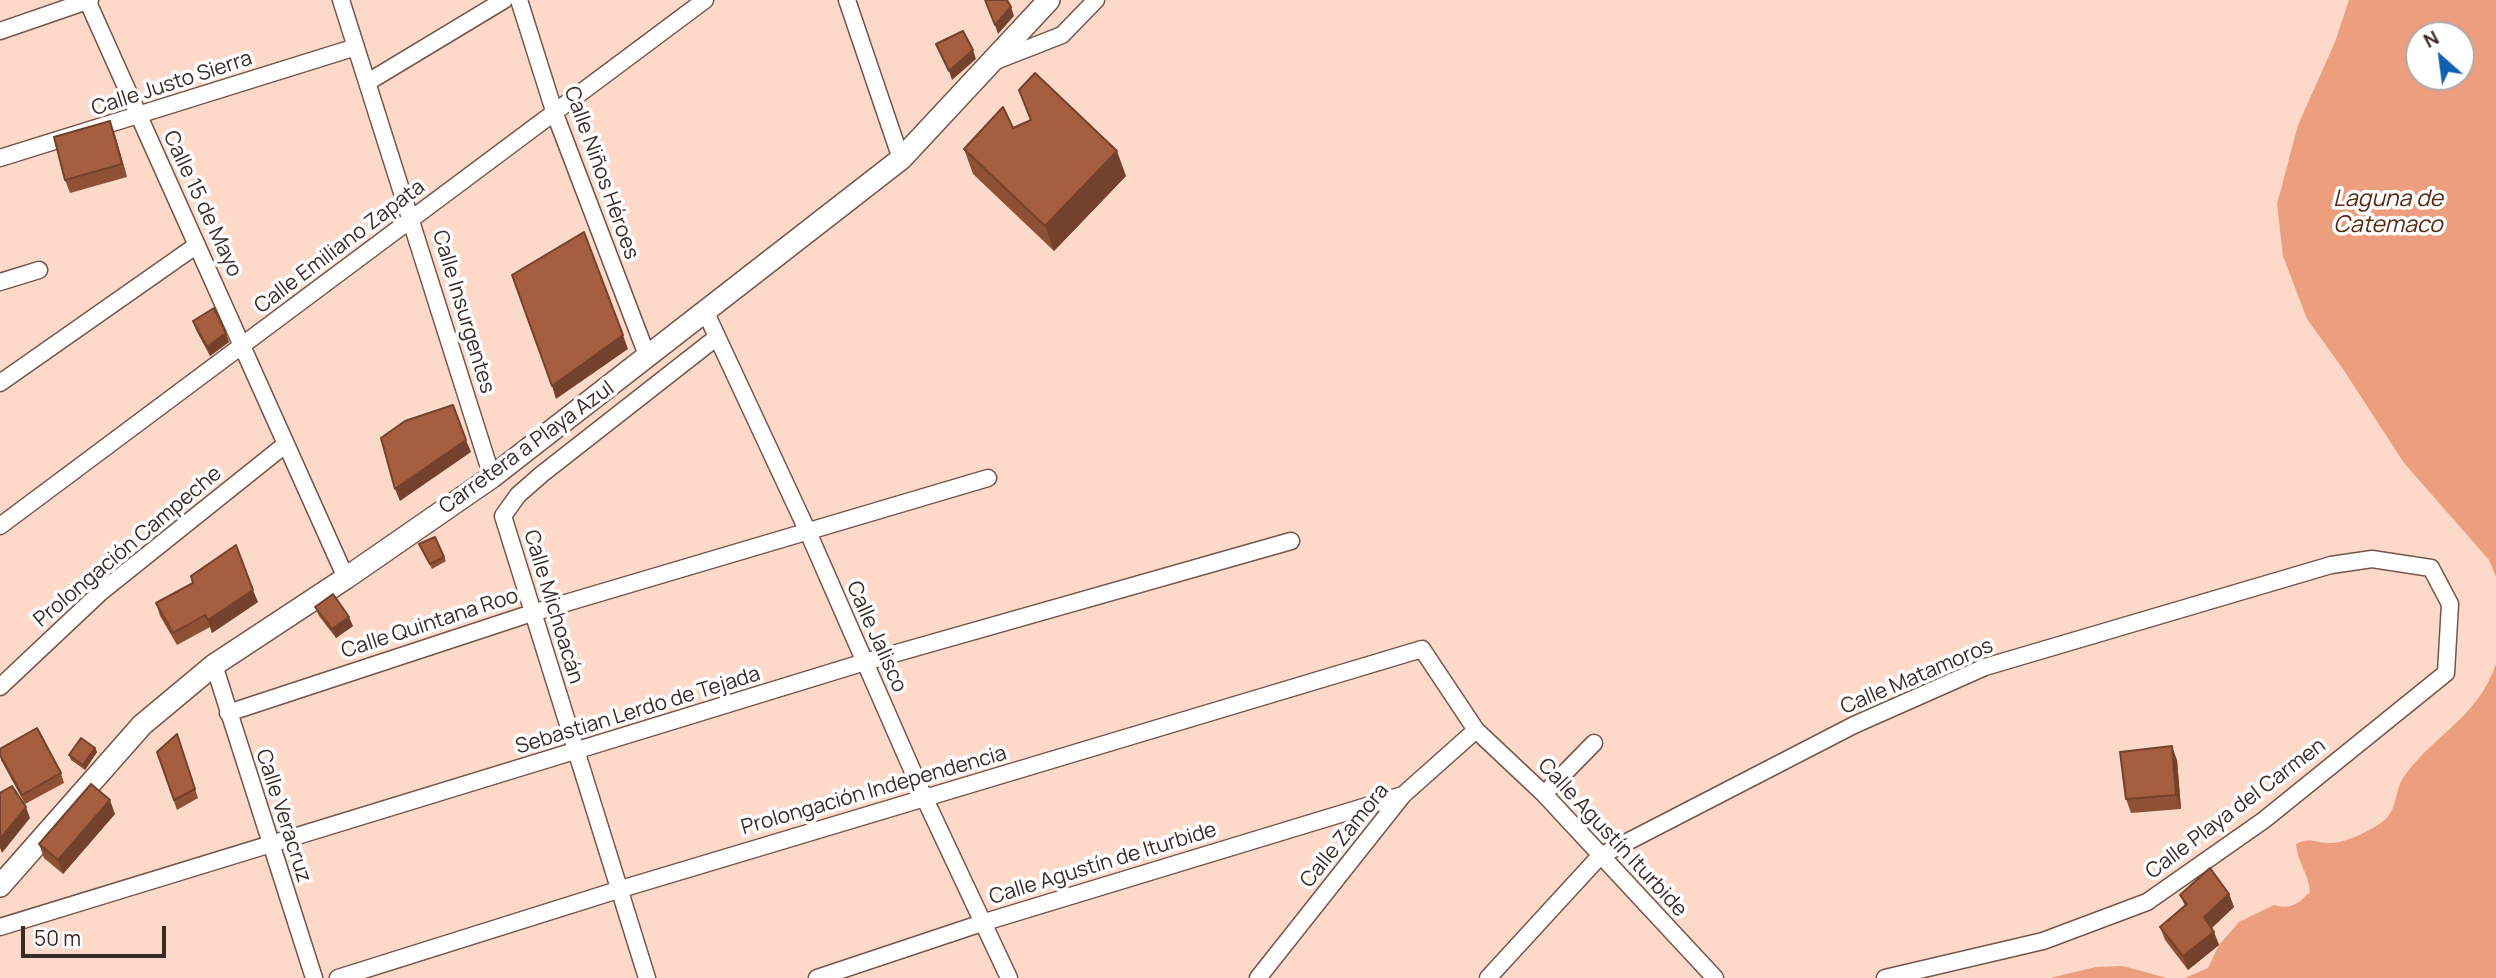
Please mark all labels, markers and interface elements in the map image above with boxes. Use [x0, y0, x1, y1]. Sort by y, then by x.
north arrow [2405, 21, 2475, 91]
text: N [2419, 25, 2443, 54]
street label: Calle Justo Sierra [89, 46, 255, 122]
street label: Calle Niños Héroes [558, 83, 644, 263]
street label: Calle 15 de Mayo [157, 127, 247, 281]
street label: Calle Emiliano Zapata [250, 175, 430, 319]
water label: Laguna de Catemaco [2333, 186, 2443, 240]
street label: Calle Insurgentes [426, 227, 500, 397]
street label: Carretera a Playa Azul [435, 376, 619, 520]
street label: Prolongación Campeche [29, 461, 227, 633]
street label: Calle Michoacán [518, 527, 588, 687]
street label: Calle Jalisco [840, 578, 912, 696]
street label: Calle Quintana Roo [338, 584, 522, 664]
street label: Calle Matamoros [1837, 634, 1997, 720]
street label: Sebastian Lerdo de Tejada [513, 662, 763, 760]
street label: Calle Playa del Carmen [2141, 733, 2331, 885]
street label: Prolongación Independencia [738, 741, 1010, 841]
street label: Calle Veracruz [250, 746, 316, 886]
street label: Calle Agustín Iturbide [1532, 753, 1692, 923]
street label: Calle Zamora [1295, 779, 1395, 893]
street label: Calle Agustín de Iturbide [986, 817, 1220, 911]
scale bar [24, 912, 170, 956]
text: 50 m [34, 924, 81, 952]

